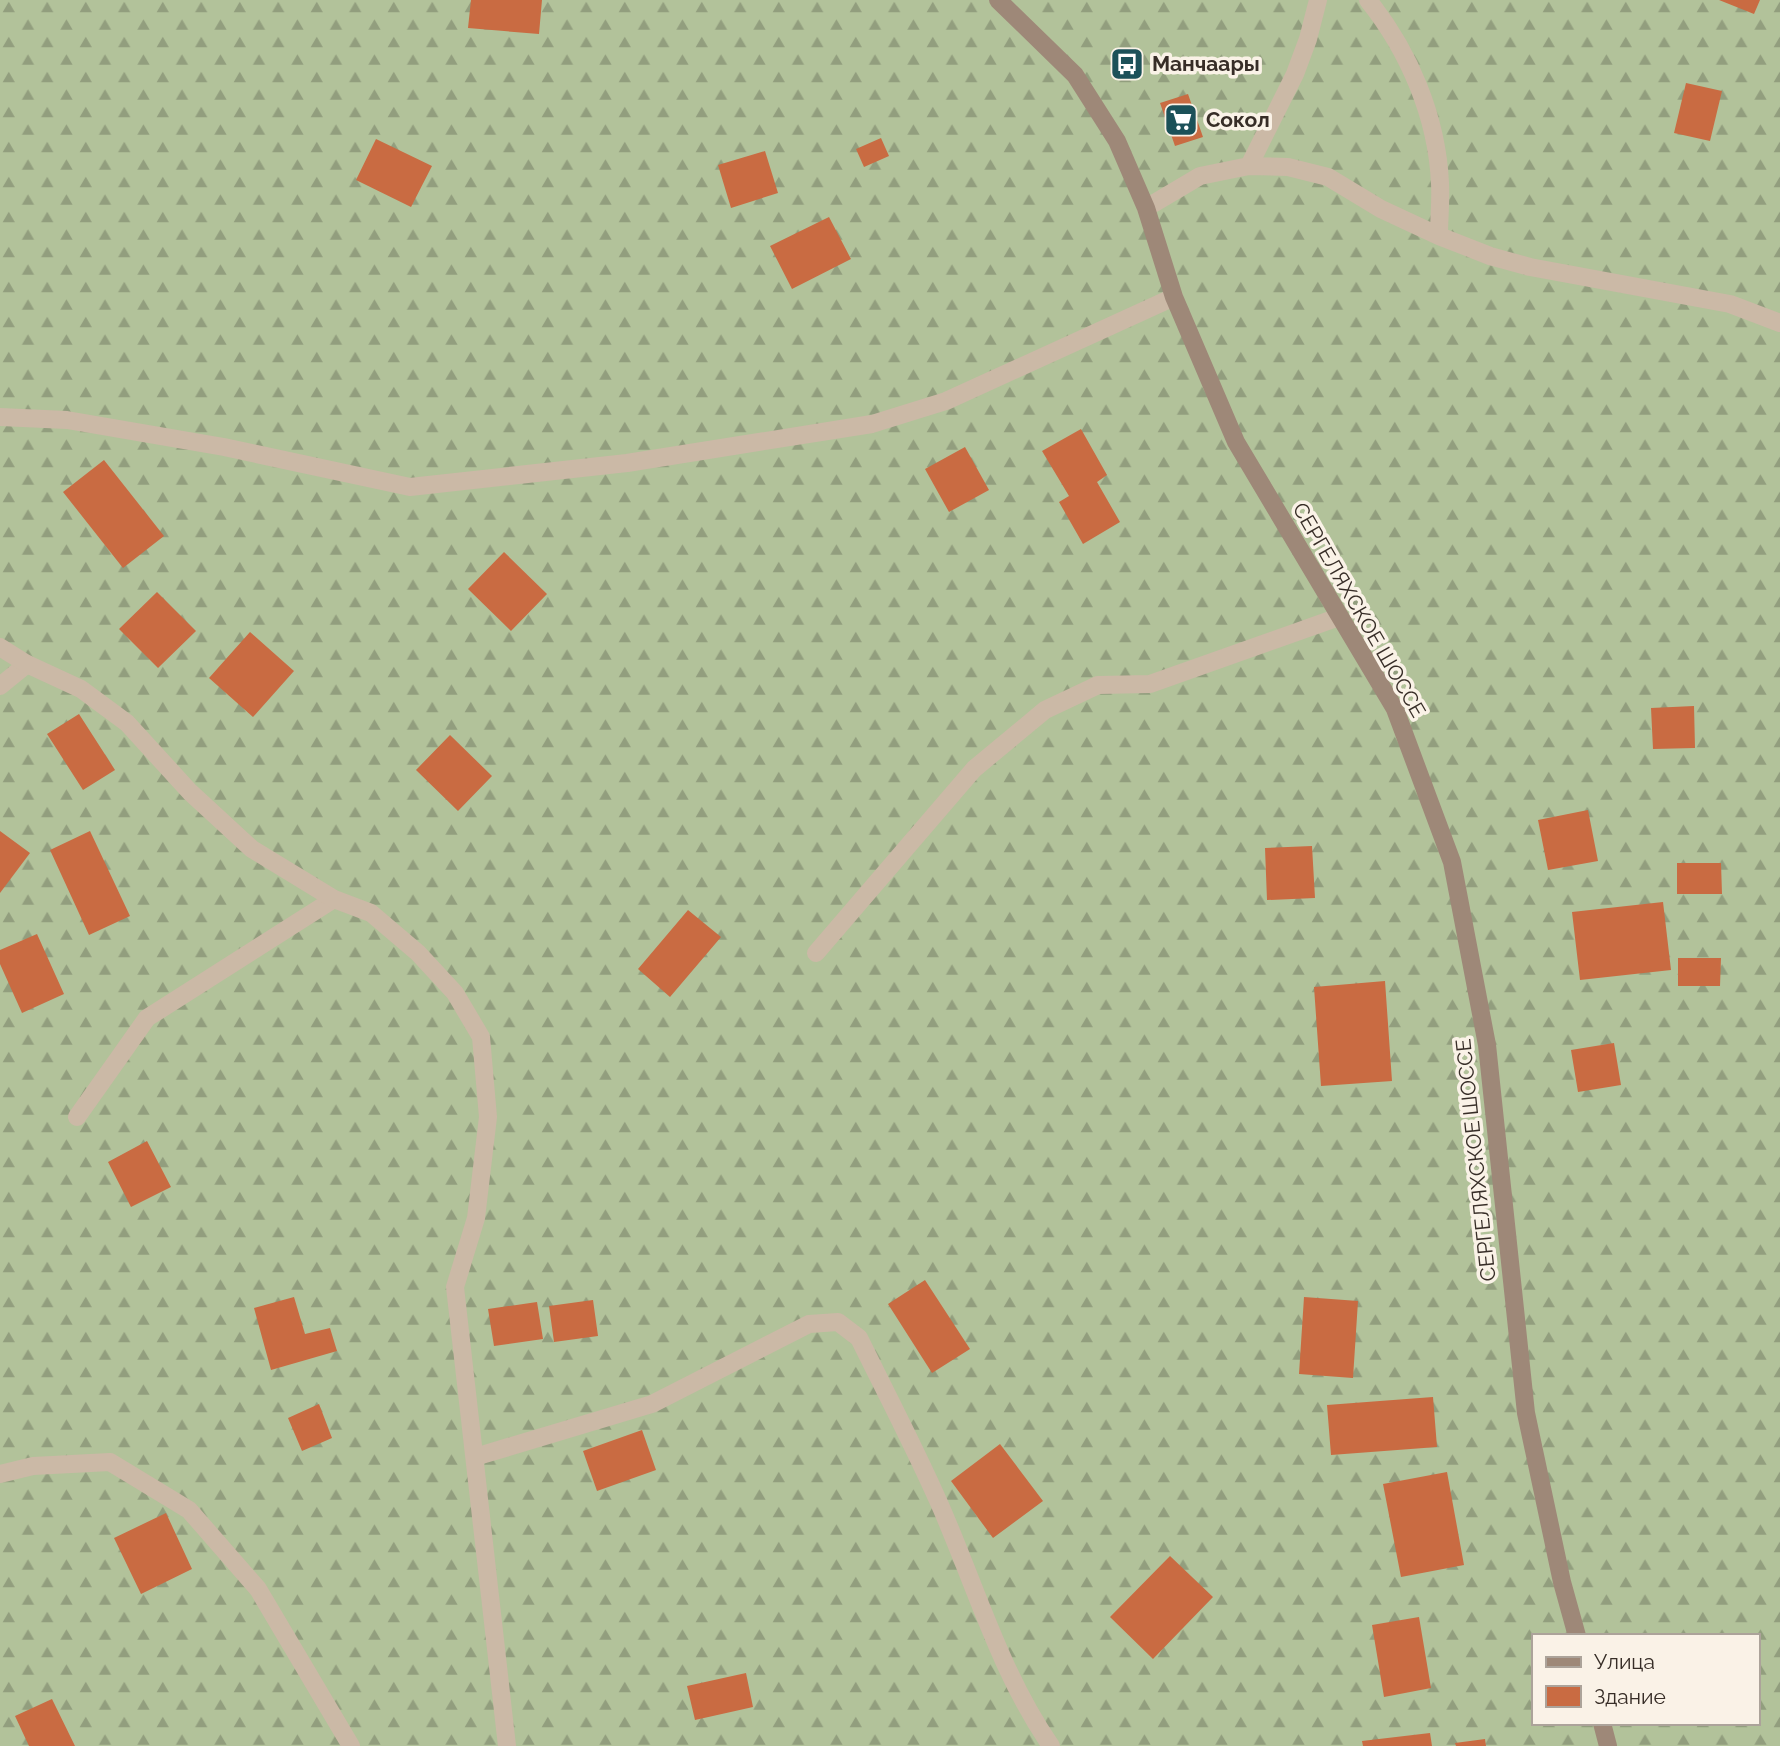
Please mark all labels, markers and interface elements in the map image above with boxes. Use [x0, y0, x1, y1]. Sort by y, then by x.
bus stop icon: Манчаары [1108, 45, 1146, 83]
place label: Манчаары [1152, 51, 1260, 76]
supermarket icon: Сокол [1162, 101, 1200, 139]
place label: Сокол [1206, 107, 1270, 132]
street label: СЕРГЕЛЯХСКОЕ ШОССЕ [1288, 498, 1431, 722]
street label: СЕРГЕЛЯХСКОЕ ШОССЕ [1450, 1038, 1501, 1283]
legend [1532, 1634, 1759, 1725]
text: Улица [1594, 1649, 1655, 1674]
text: Здание [1594, 1684, 1666, 1709]

